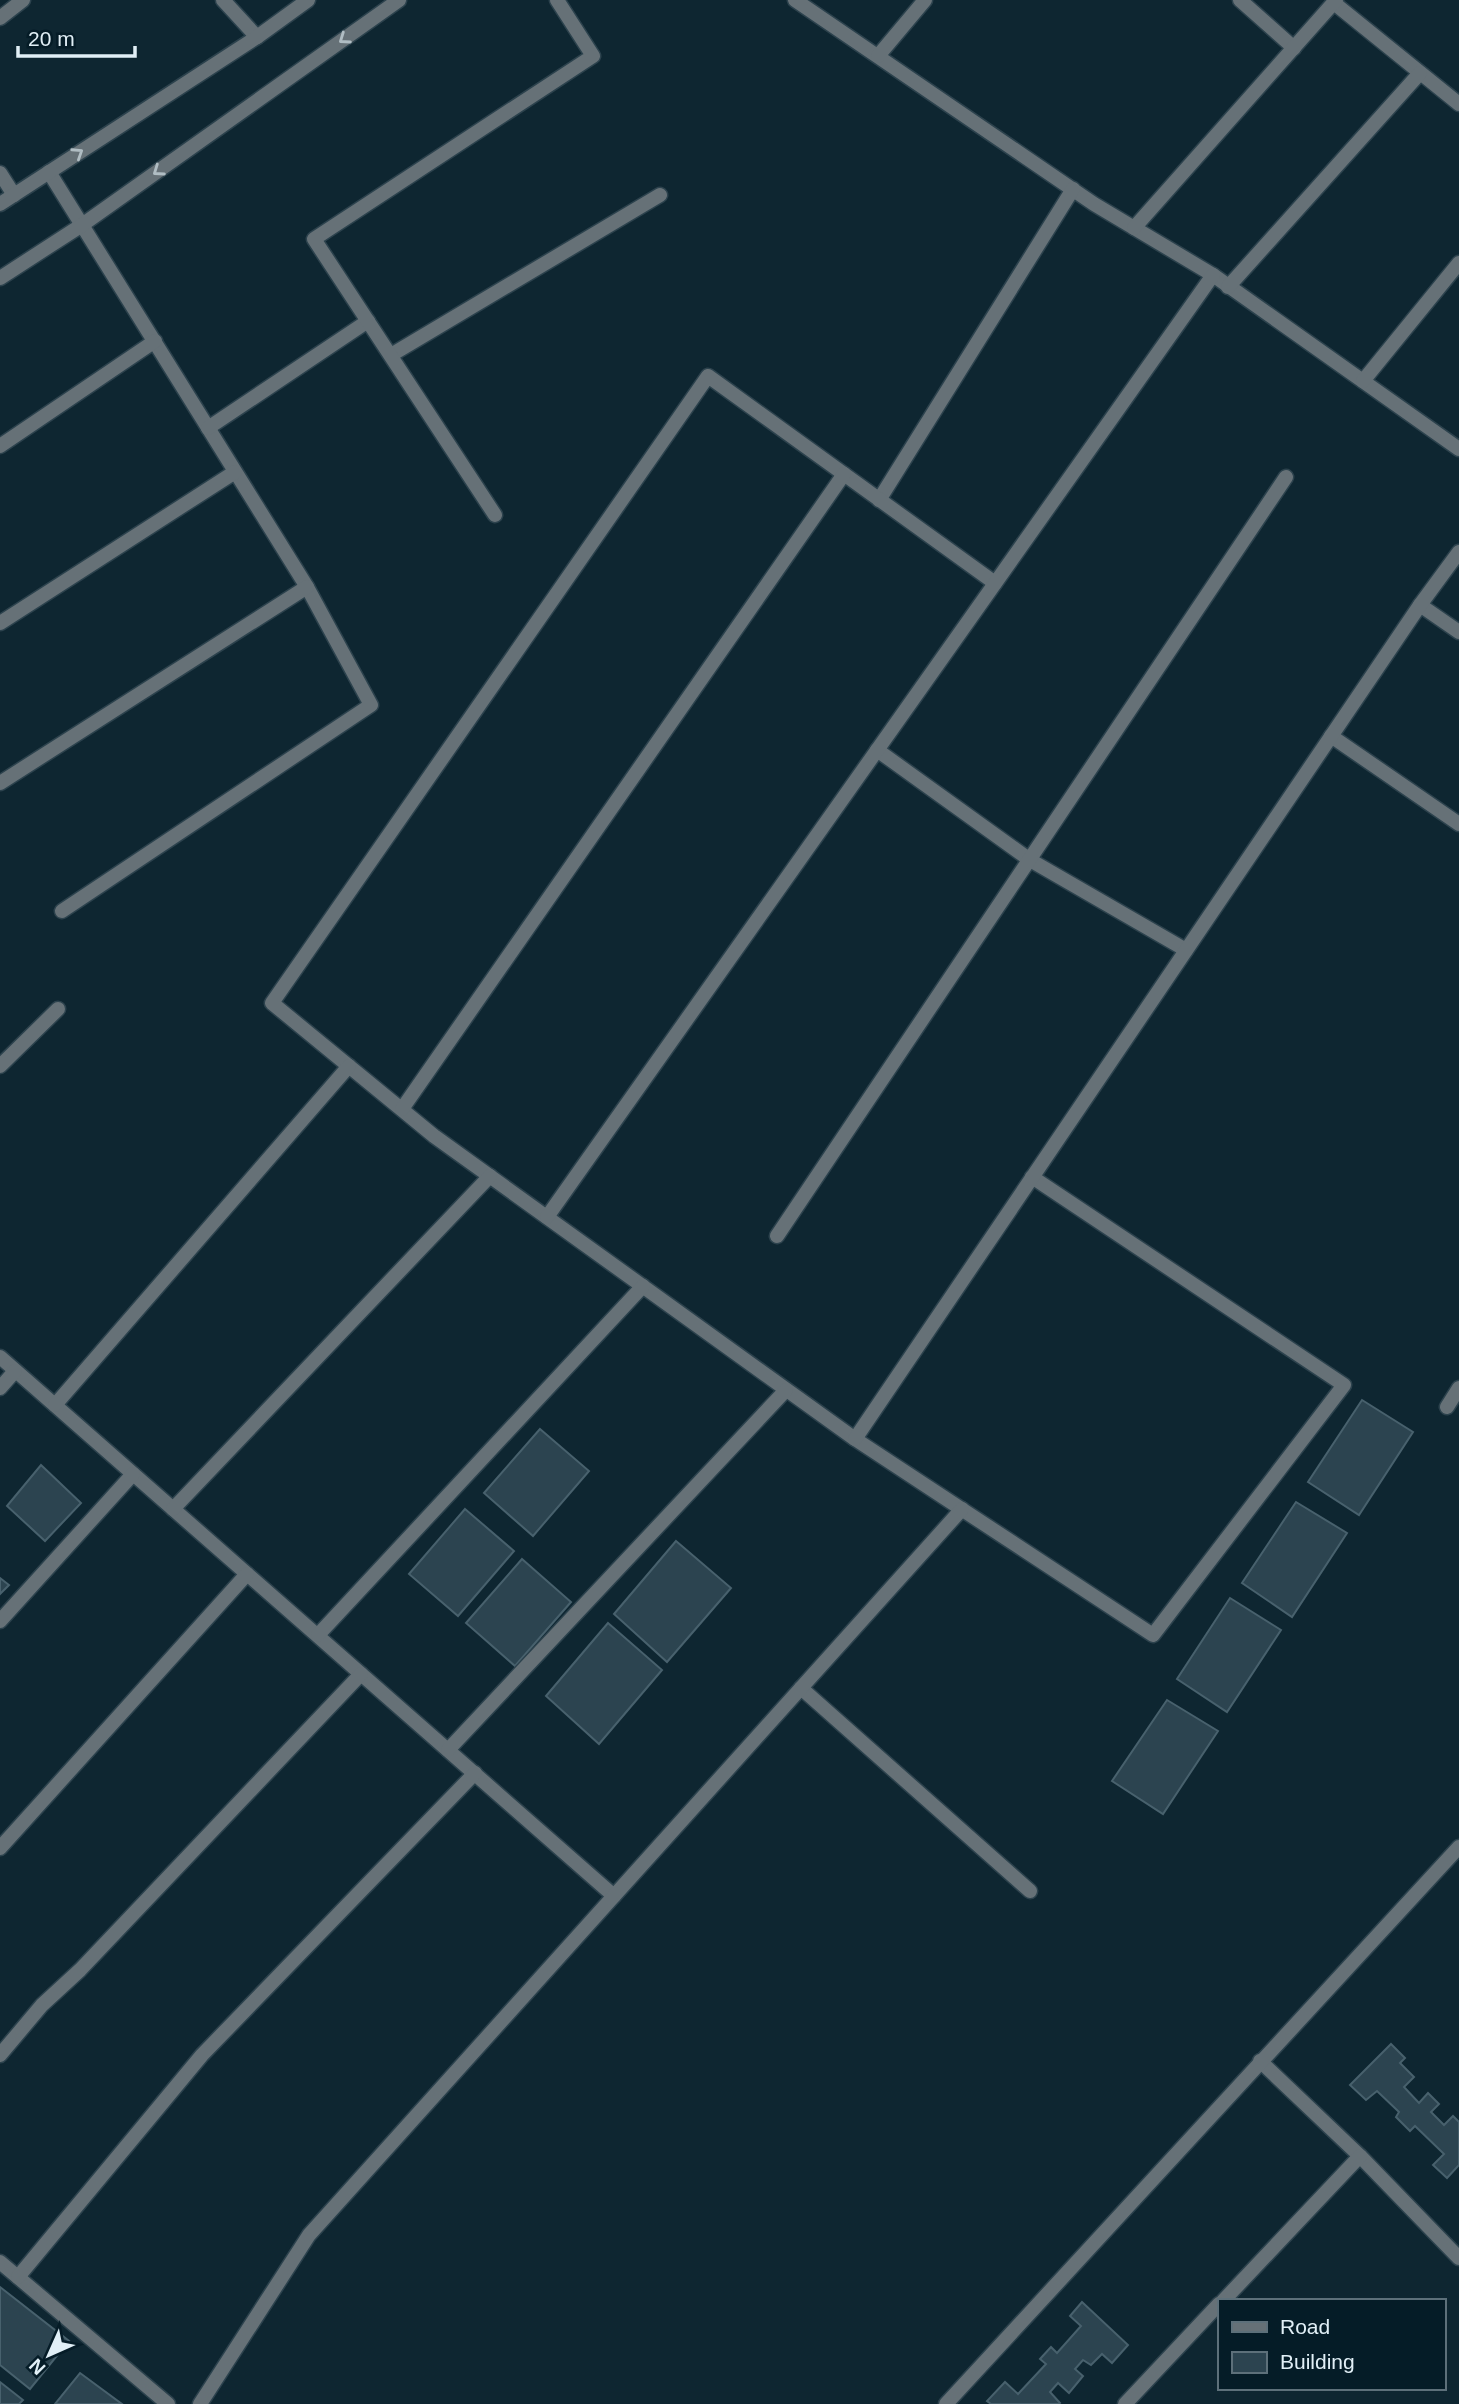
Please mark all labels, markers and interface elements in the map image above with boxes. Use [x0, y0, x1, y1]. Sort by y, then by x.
scale bar [18, 14, 135, 58]
text: 20 m [28, 27, 75, 50]
one-way arrow [339, 31, 352, 44]
one-way arrow [70, 149, 83, 162]
one-way arrow [153, 163, 166, 175]
legend [1218, 2299, 1445, 2390]
text: Road [1280, 2315, 1330, 2338]
north arrow [14, 2320, 84, 2390]
text: Building [1280, 2350, 1355, 2373]
text: N [25, 2354, 50, 2379]

